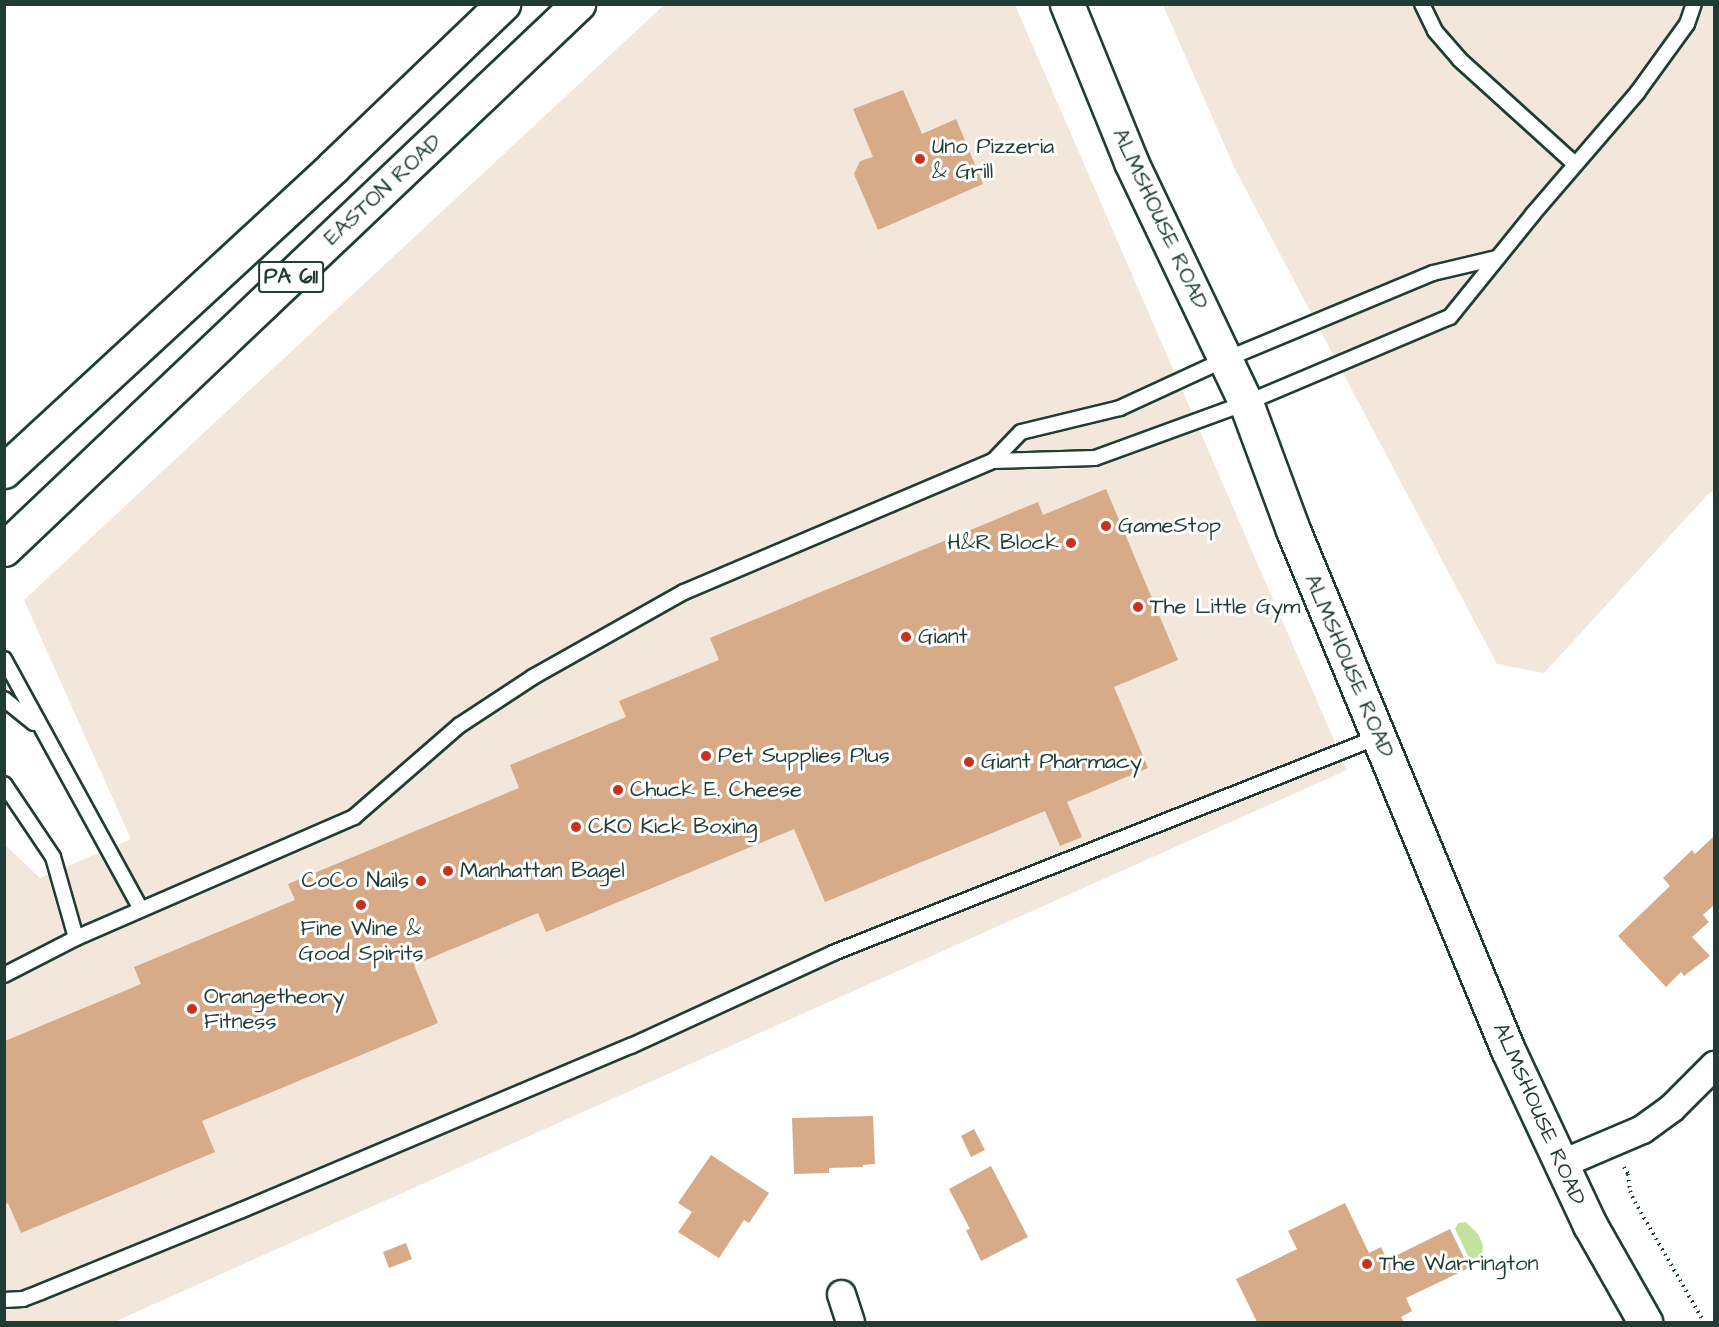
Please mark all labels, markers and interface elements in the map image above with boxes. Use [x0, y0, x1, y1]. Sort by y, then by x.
street label: ALMSHOUSE ROAD [1106, 124, 1214, 314]
street label: EASTON ROAD [319, 129, 447, 251]
place label: Uno Pizzeria & Grill [932, 133, 1054, 184]
marker: Uno Pizzeria & Grill [913, 152, 927, 166]
road number: PA 611 [258, 259, 324, 295]
place label: GameStop [1118, 513, 1221, 539]
marker: GameStop [1099, 519, 1113, 533]
place label: H&R Block [948, 530, 1059, 556]
marker: H&R Block [1064, 536, 1078, 550]
street label: ALMSHOUSE ROAD [1298, 570, 1400, 762]
place label: The Little Gym [1150, 594, 1300, 620]
marker: The Little Gym [1131, 600, 1145, 614]
place label: Giant [918, 624, 968, 650]
marker: Giant [899, 630, 913, 644]
place label: Pet Supplies Plus [718, 743, 890, 769]
marker: Pet Supplies Plus [699, 749, 713, 763]
place label: Giant Pharmacy [981, 749, 1142, 775]
marker: Giant Pharmacy [962, 755, 976, 769]
place label: Chuck E. Cheese [630, 777, 802, 803]
marker: Chuck E. Cheese [611, 783, 625, 797]
place label: CKO Kick Boxing [588, 814, 757, 840]
marker: CKO Kick Boxing [569, 820, 583, 834]
place label: Manhattan Bagel [460, 858, 625, 884]
marker: Manhattan Bagel [441, 864, 455, 878]
place label: CoCo Nails [301, 868, 409, 894]
marker: CoCo Nails [414, 874, 428, 888]
marker: Fine Wine & Good Spirits [354, 898, 368, 912]
place label: Fine Wine & Good Spirits [298, 915, 424, 966]
place label: Orangetheory Fitness [204, 983, 345, 1034]
marker: Orangetheory Fitness [185, 1002, 199, 1016]
street label: ALMSHOUSE ROAD [1487, 1019, 1591, 1209]
place label: The Warrington [1379, 1251, 1538, 1277]
marker: The Warrington [1360, 1257, 1374, 1271]

